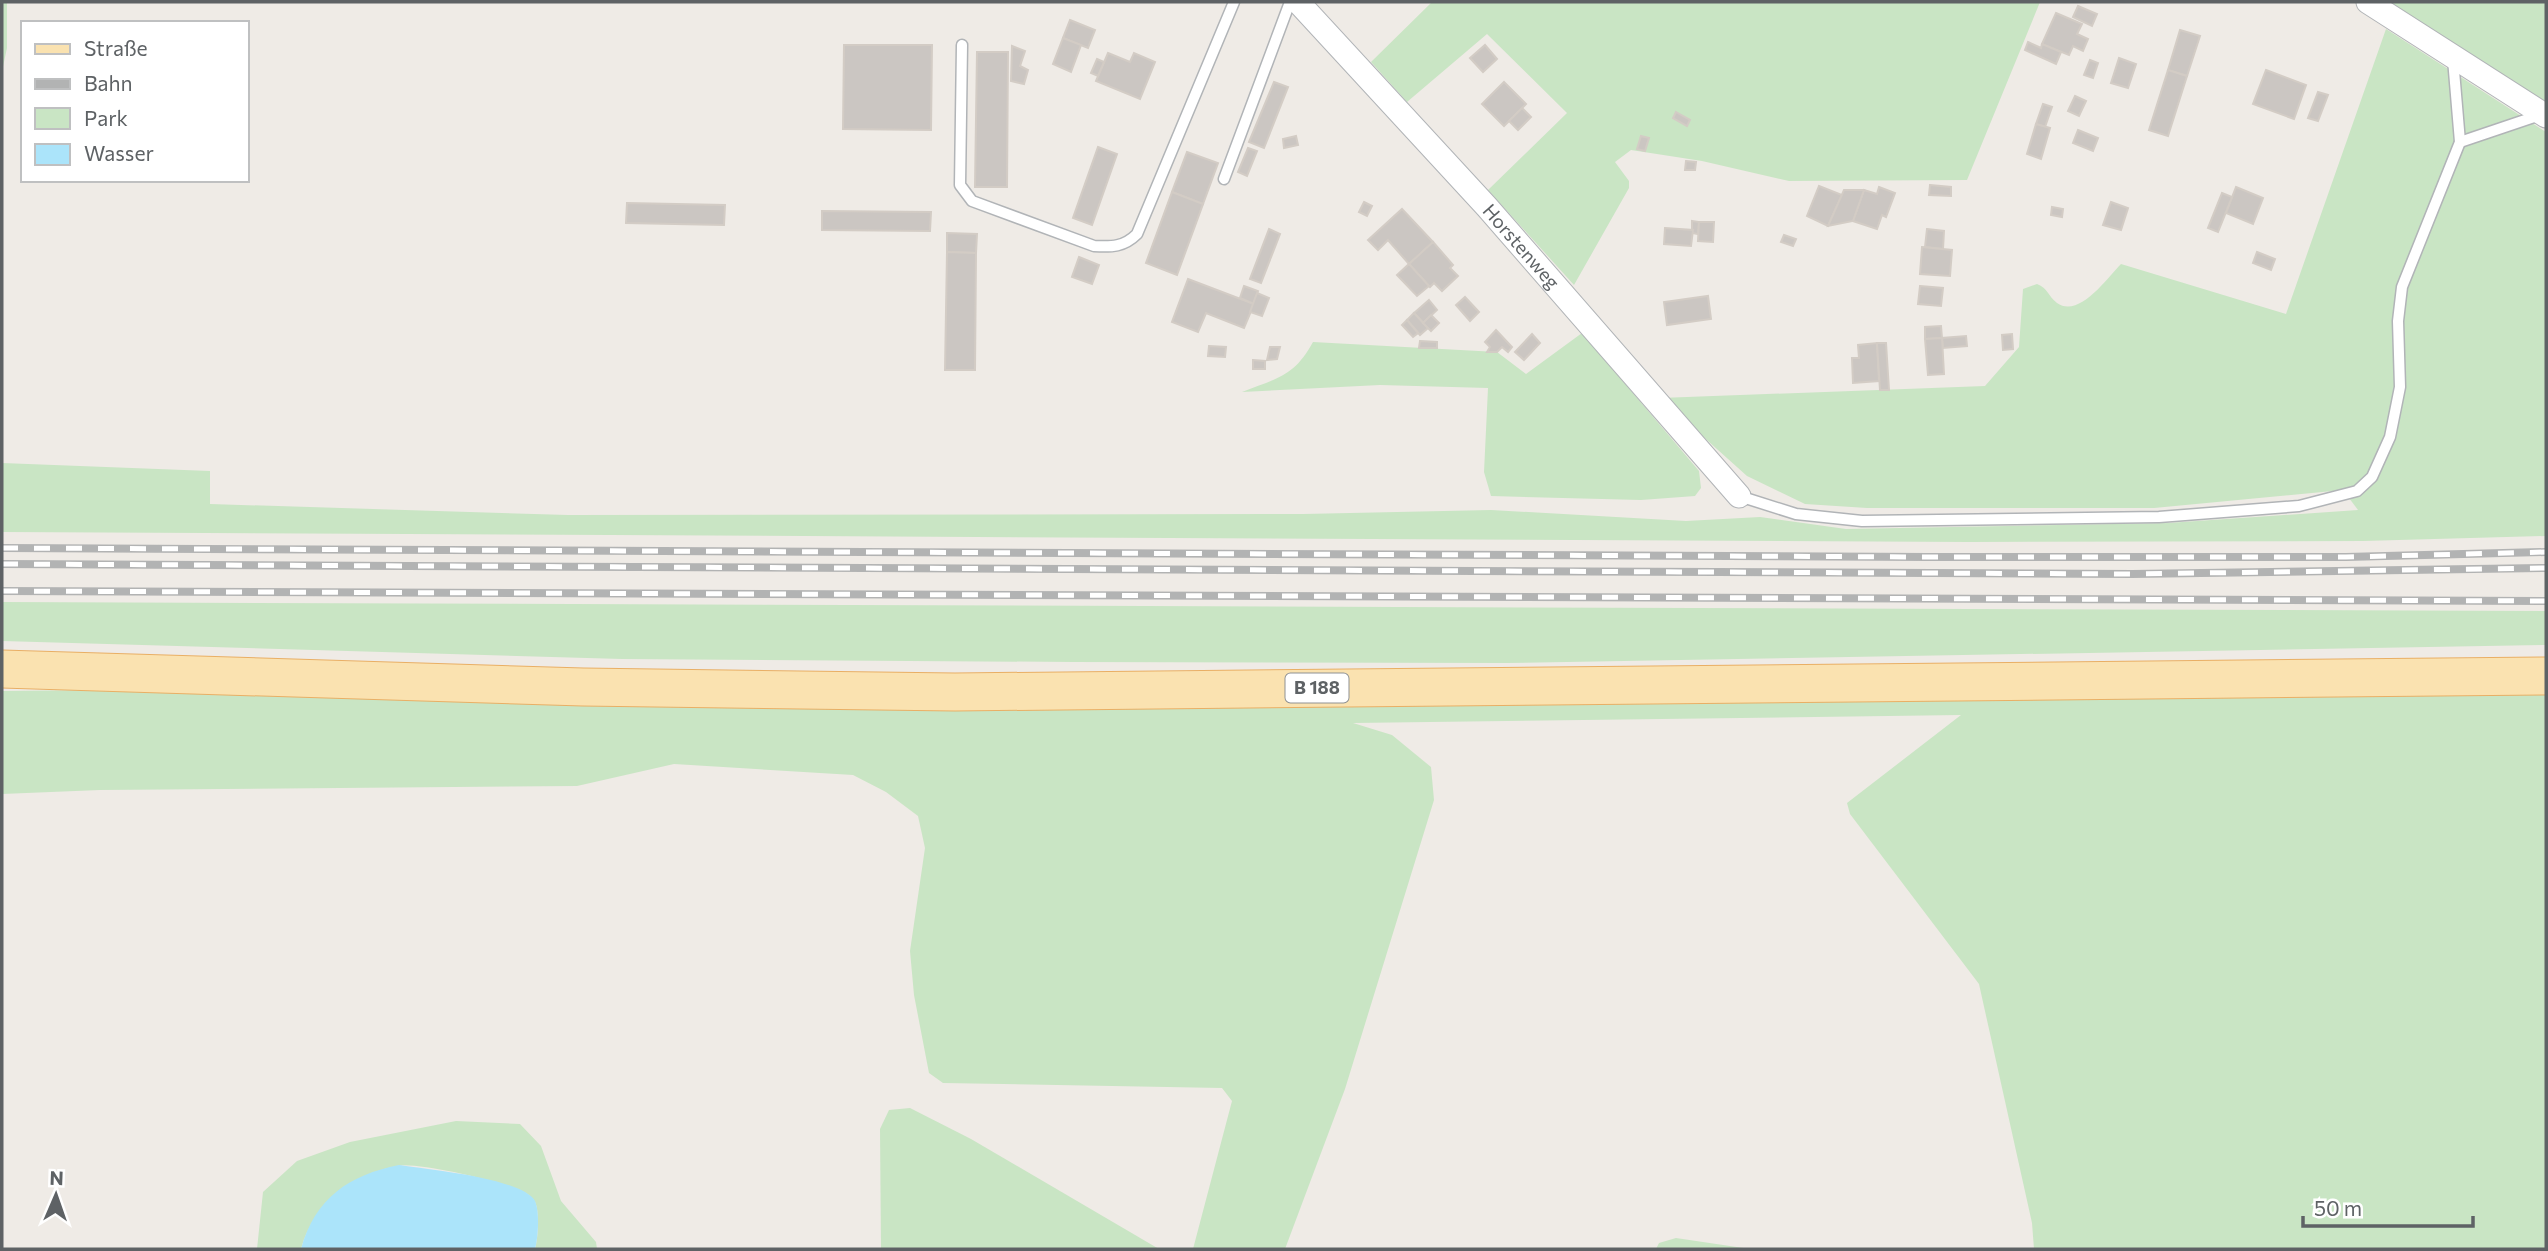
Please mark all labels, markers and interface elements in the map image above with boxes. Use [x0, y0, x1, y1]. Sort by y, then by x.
legend [21, 21, 248, 182]
text: Straße [84, 35, 148, 60]
text: Bahn [84, 70, 133, 95]
text: Park [84, 105, 128, 130]
text: Wasser [84, 140, 154, 165]
street label: Horstenweg [1478, 199, 1565, 293]
road number: B 188 [1286, 674, 1348, 702]
north arrow [21, 1160, 91, 1230]
text: N [49, 1166, 64, 1189]
scale bar [2303, 1184, 2473, 1228]
text: 50 m [2314, 1195, 2362, 1220]

